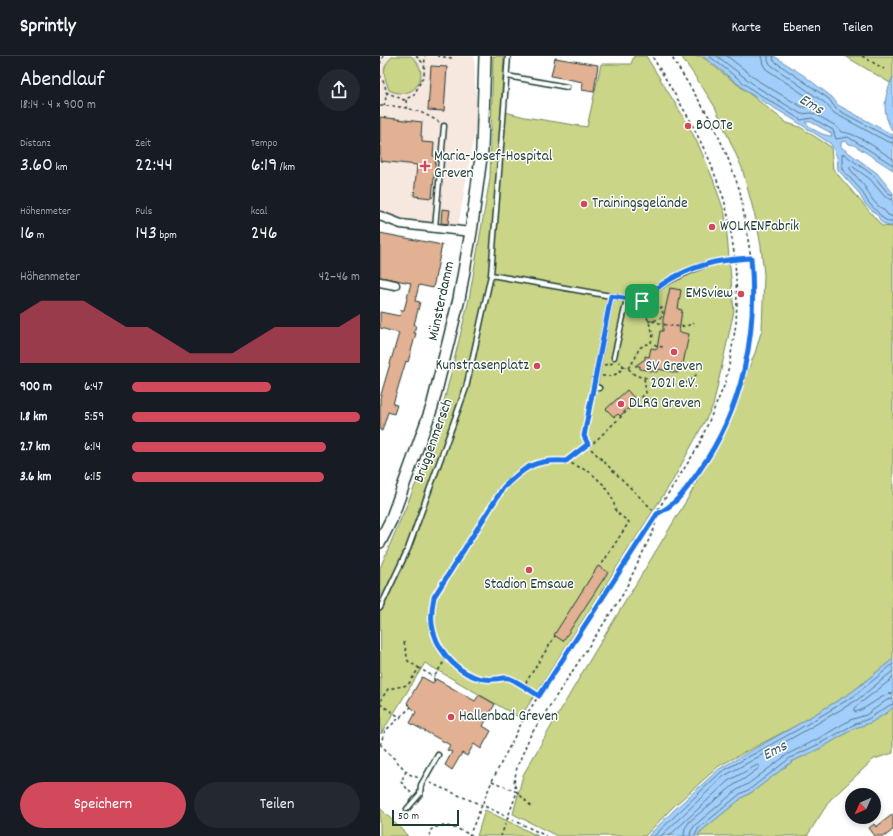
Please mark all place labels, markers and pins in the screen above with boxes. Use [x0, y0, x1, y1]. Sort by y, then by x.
place label: BOOTe [696, 115, 733, 137]
marker: BOOTe [683, 121, 693, 131]
place label: Maria-Josef-Hospital Greven [434, 146, 553, 185]
marker: Maria-Josef-Hospital Greven [419, 160, 431, 172]
place label: Trainingsgelände [592, 193, 688, 215]
marker: Trainingsgelände [579, 199, 589, 209]
place label: WOLKENFabrik [720, 216, 799, 238]
marker: WOLKENFabrik [707, 222, 717, 232]
place label: EMSview [686, 283, 733, 305]
pin [625, 284, 659, 318]
marker: EMSview [736, 289, 746, 299]
marker: SV Greven 2021 e.V. [669, 347, 679, 357]
place label: Kunstrasenplatz [436, 355, 529, 377]
place label: SV Greven 2021 e.V. [646, 356, 702, 395]
marker: Kunstrasenplatz [532, 361, 542, 371]
place label: DLRG Greven [629, 393, 701, 415]
marker: DLRG Greven [616, 399, 626, 409]
marker: Stadion Emsaue [524, 565, 534, 575]
place label: Stadion Emsaue [484, 574, 574, 596]
place label: Hallenbad Greven [459, 706, 558, 728]
marker: Hallenbad Greven [446, 712, 456, 722]

